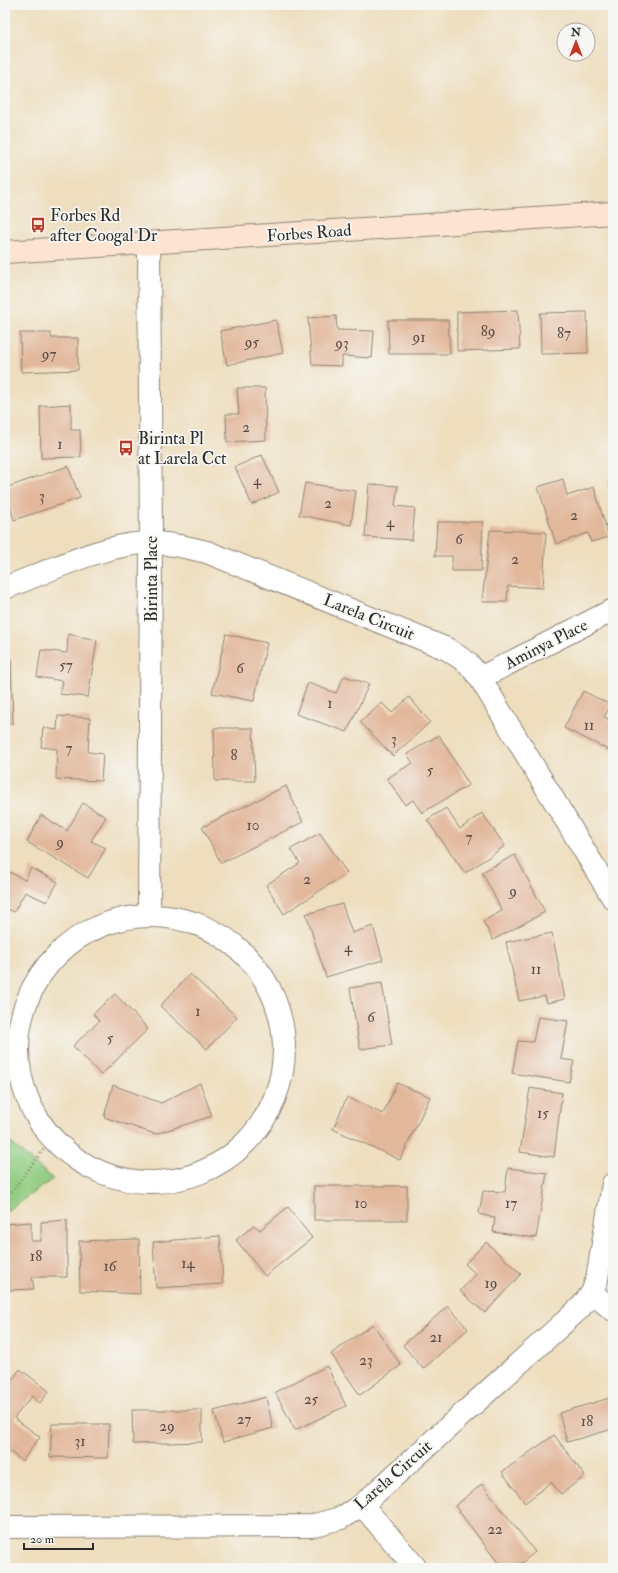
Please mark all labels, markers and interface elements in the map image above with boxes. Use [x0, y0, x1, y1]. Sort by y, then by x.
north arrow [556, 22, 596, 62]
text: N [570, 26, 582, 39]
place label: Forbes Rd after Coogal Dr [50, 205, 158, 246]
bus stop icon: Forbes Rd after Coogal Dr [29, 216, 47, 234]
street label: Forbes Road [266, 220, 353, 246]
house number: 89 [481, 322, 495, 341]
house number: 87 [557, 324, 571, 343]
house number: 91 [412, 328, 426, 347]
house number: 95 [244, 333, 260, 352]
house number: 93 [334, 334, 349, 353]
house number: 97 [41, 345, 56, 364]
house number: 2 [242, 418, 250, 437]
place label: Birinta Pl at Larela Cct [138, 428, 227, 469]
house number: 1 [57, 435, 63, 454]
bus stop icon: Birinta Pl at Larela Cct [117, 439, 135, 457]
house number: 4 [253, 471, 262, 490]
house number: 3 [39, 487, 45, 506]
house number: 2 [324, 494, 332, 513]
house number: 2 [570, 506, 578, 525]
house number: 4 [386, 513, 395, 532]
house number: 6 [455, 530, 464, 549]
street label: Birinta Place [141, 536, 162, 622]
house number: 2 [511, 550, 519, 569]
street label: Larela Circuit [320, 589, 418, 645]
street label: Aminya Place [500, 614, 591, 675]
house number: 57 [59, 656, 73, 675]
house number: 6 [236, 659, 245, 678]
house number: 1 [327, 694, 333, 713]
house number: 11 [584, 716, 594, 735]
house number: 3 [391, 730, 397, 749]
house number: 7 [66, 739, 73, 758]
house number: 8 [230, 746, 238, 765]
house number: 5 [427, 761, 434, 780]
house number: 10 [247, 816, 259, 835]
house number: 7 [466, 828, 473, 847]
house number: 9 [55, 833, 64, 852]
house number: 2 [303, 870, 311, 889]
house number: 9 [508, 882, 517, 901]
house number: 4 [344, 938, 353, 957]
house number: 11 [531, 960, 541, 979]
house number: 1 [195, 1002, 201, 1021]
house number: 6 [367, 1008, 376, 1027]
house number: 5 [107, 1029, 114, 1048]
house number: 15 [537, 1104, 549, 1123]
house number: 10 [355, 1194, 367, 1213]
house number: 17 [505, 1194, 517, 1213]
house number: 18 [30, 1247, 42, 1266]
house number: 14 [181, 1254, 196, 1273]
house number: 16 [104, 1257, 118, 1276]
house number: 19 [485, 1274, 497, 1293]
house number: 21 [430, 1328, 442, 1347]
house number: 23 [359, 1351, 373, 1370]
house number: 25 [304, 1390, 318, 1409]
house number: 27 [237, 1410, 251, 1429]
house number: 18 [581, 1412, 593, 1431]
house number: 29 [159, 1417, 175, 1436]
house number: 31 [74, 1432, 86, 1451]
street label: Larela Circuit [350, 1435, 437, 1515]
house number: 22 [487, 1520, 503, 1539]
scale bar [24, 1525, 93, 1551]
text: 20 m [30, 1532, 55, 1547]

